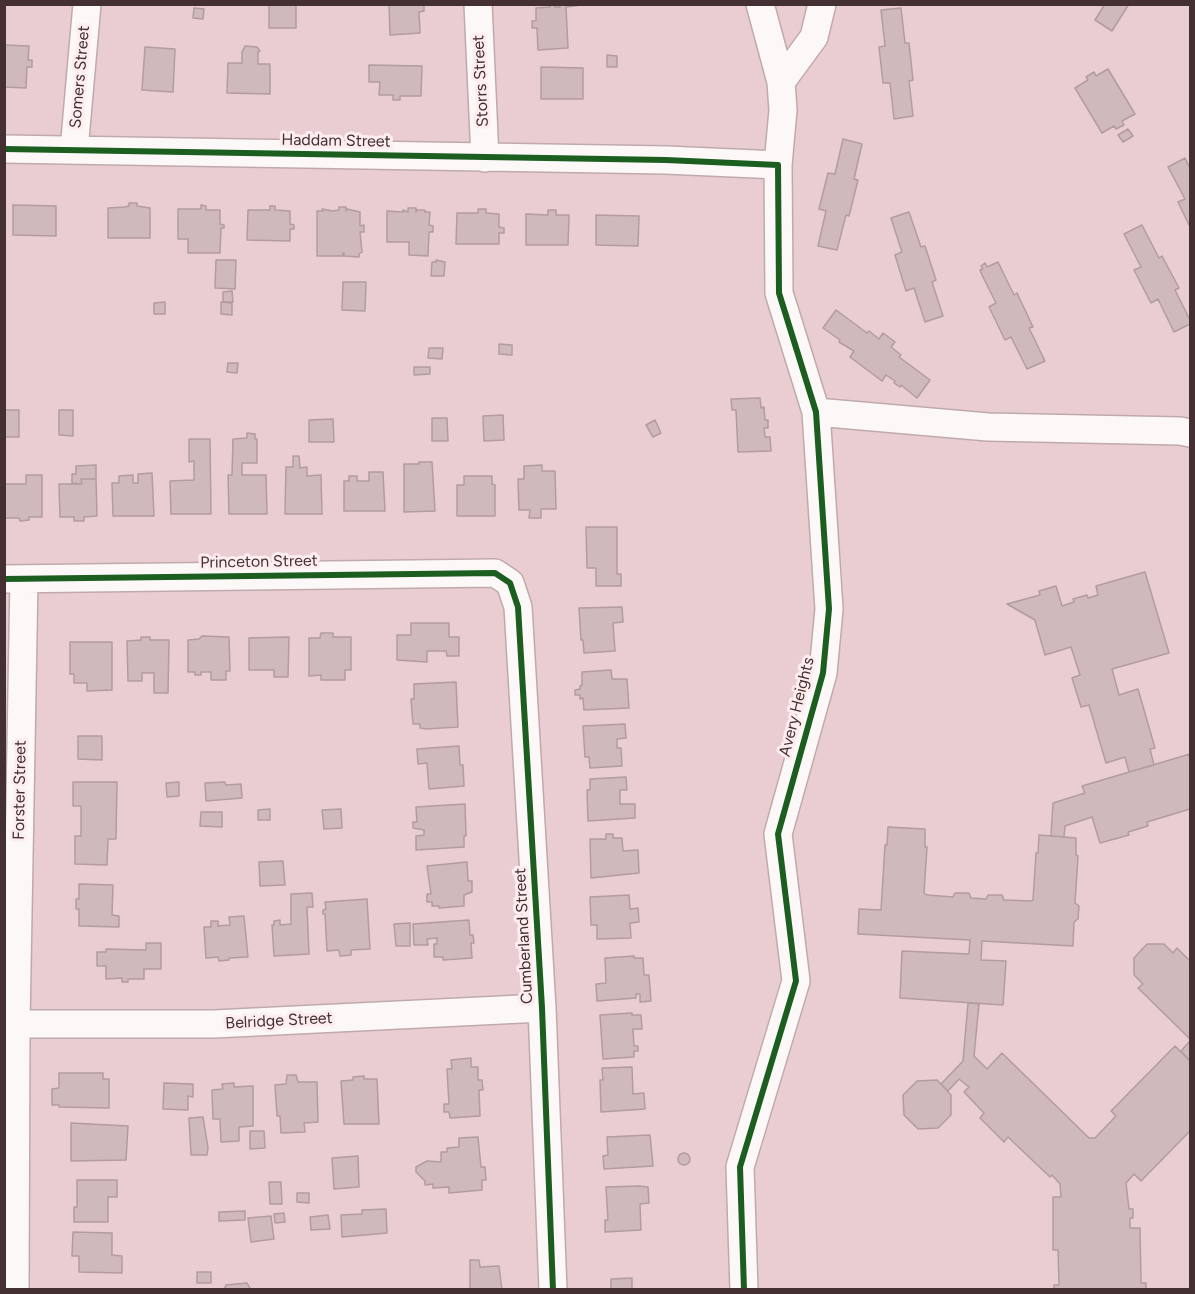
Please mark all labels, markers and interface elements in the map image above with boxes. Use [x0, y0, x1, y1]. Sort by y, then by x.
street label: Somers Street [66, 25, 94, 129]
street label: Storrs Street [469, 34, 493, 128]
street label: Haddam Street [281, 130, 391, 152]
street label: Princeton Street [200, 551, 318, 573]
street label: Avery Heights [775, 655, 819, 759]
street label: Forster Street [10, 740, 30, 840]
street label: Cumberland Street [511, 867, 537, 1005]
street label: Belridge Street [225, 1009, 333, 1033]

